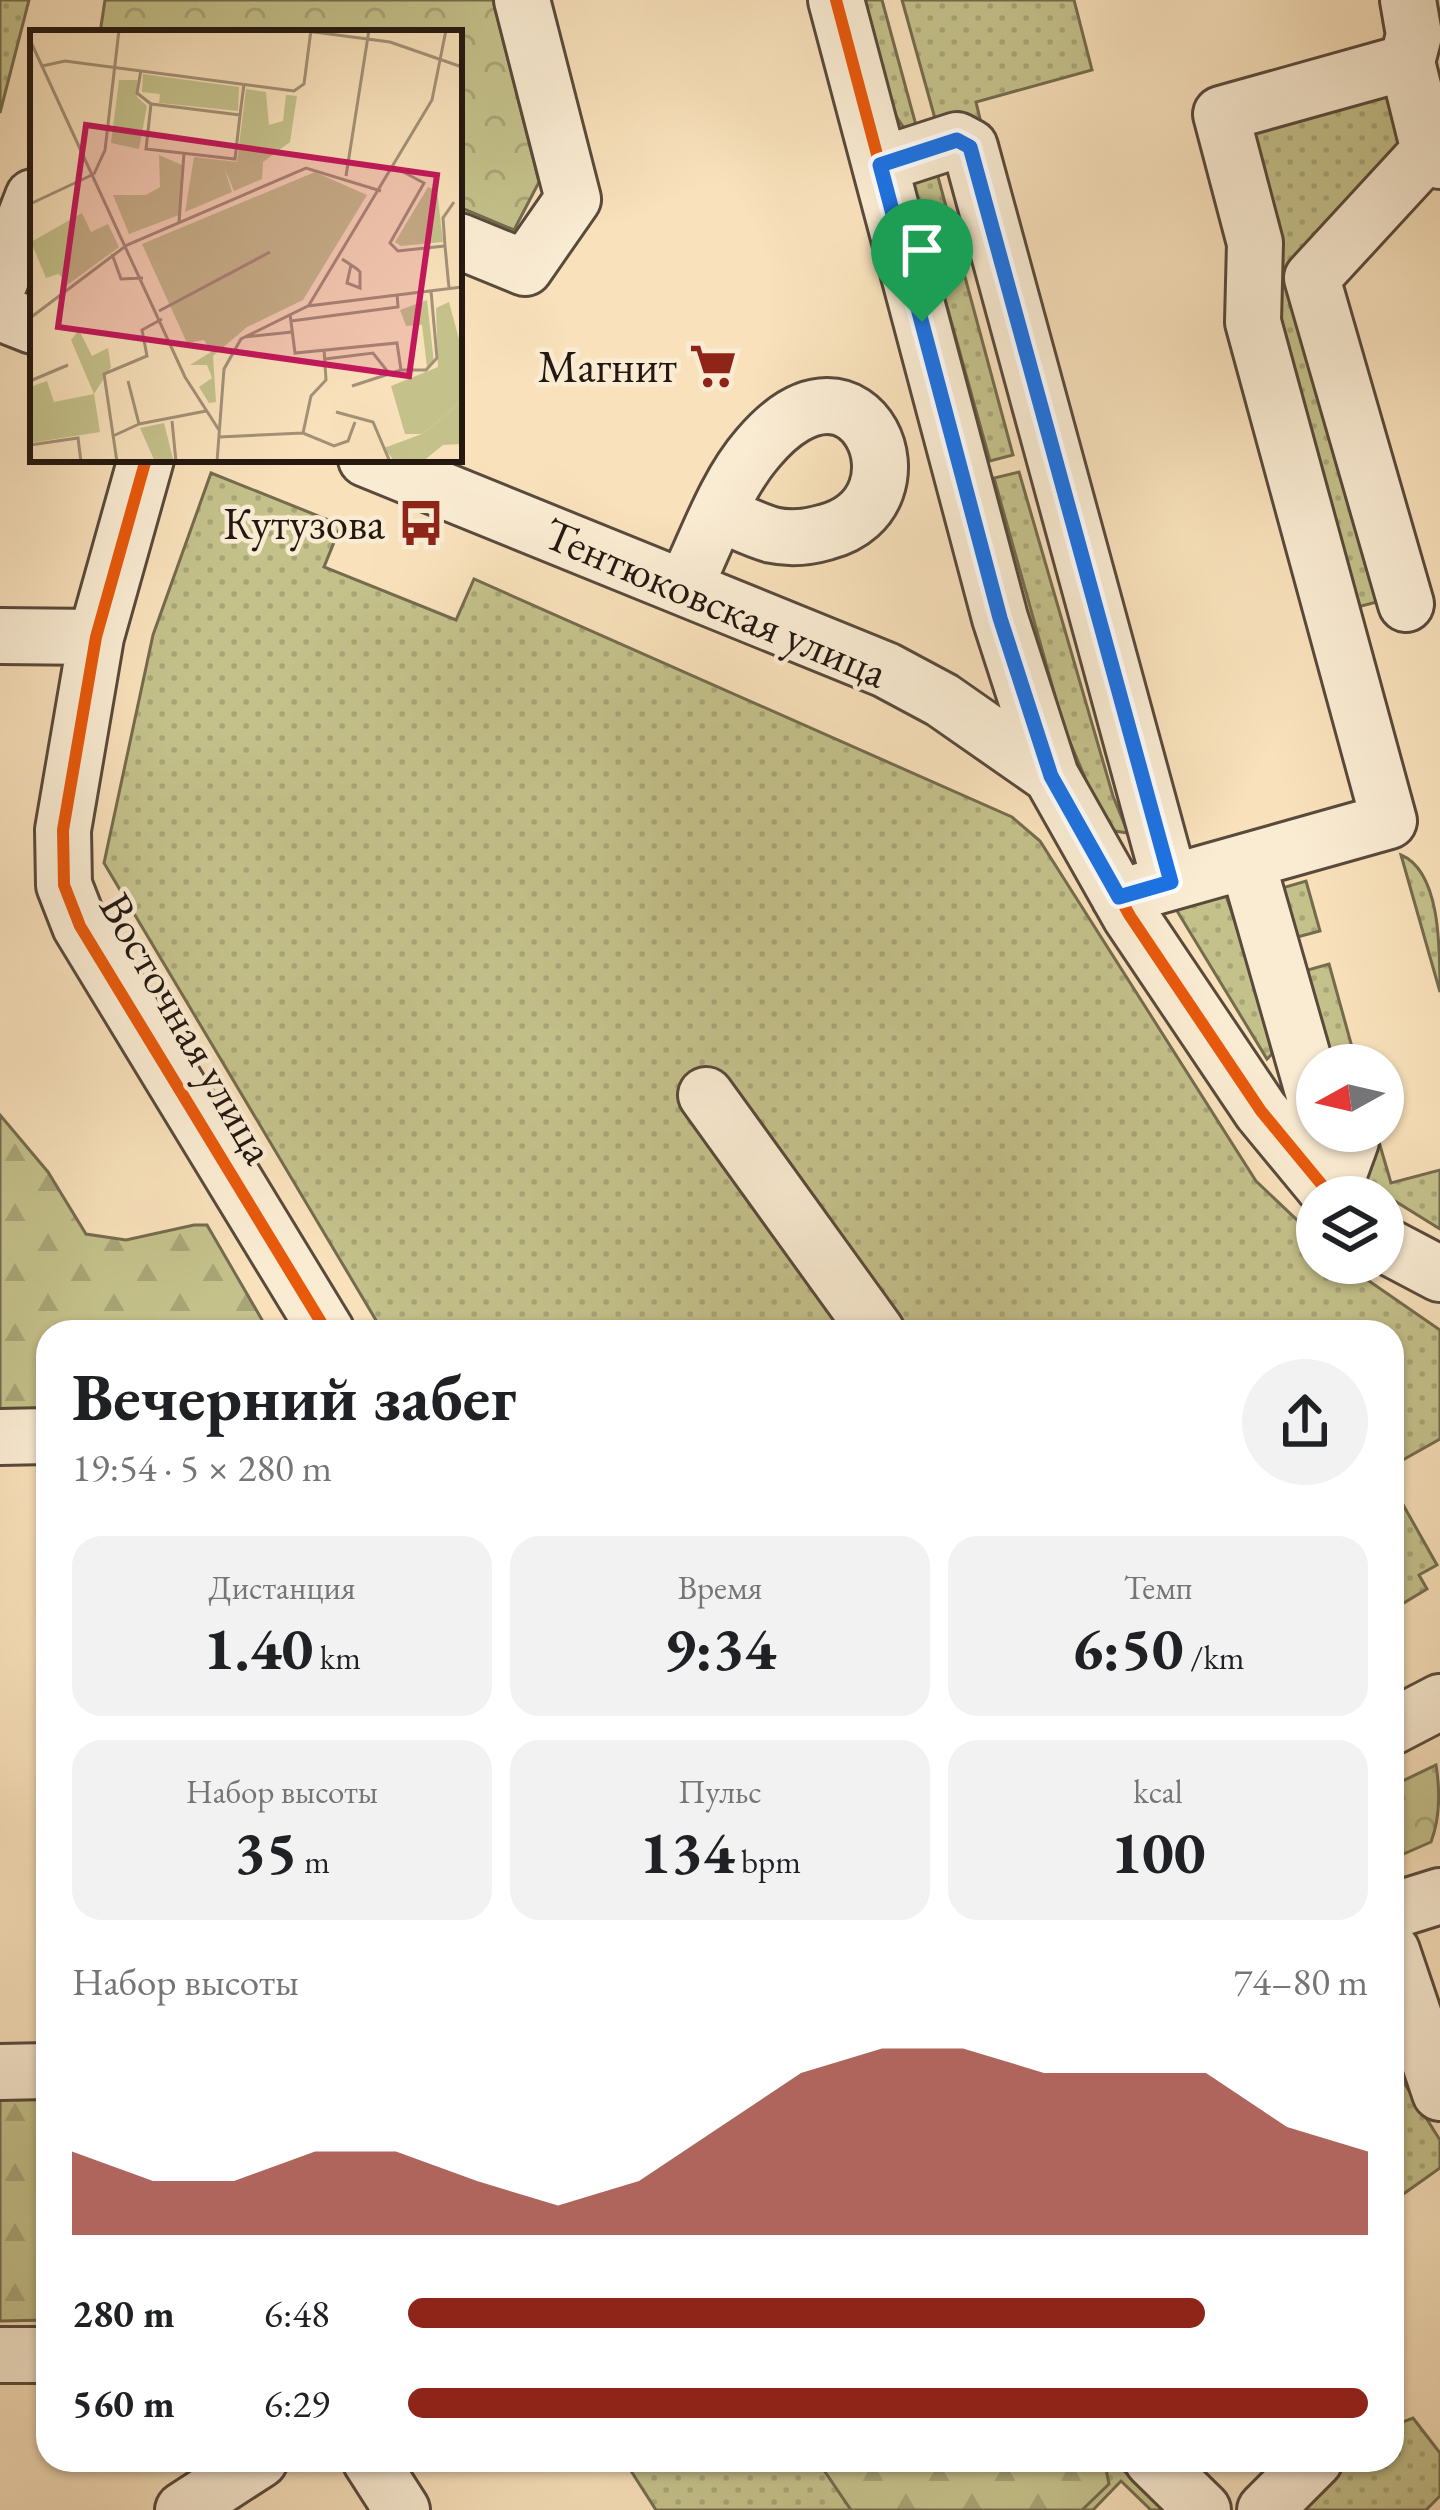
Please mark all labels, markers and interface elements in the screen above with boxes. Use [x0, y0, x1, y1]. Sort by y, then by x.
inset map [30, 30, 462, 462]
pin [871, 199, 973, 322]
icon: arrive [889, 217, 955, 283]
place label: Магнит [538, 337, 677, 395]
supermarket icon: Магнит [688, 341, 738, 391]
place label: Кутузова [223, 494, 385, 552]
bus stop icon: Кутузова [396, 498, 446, 548]
street label: Тентюковская улица [536, 504, 896, 700]
street label: Восточная улица [87, 882, 289, 1174]
north arrow [1296, 1044, 1404, 1152]
map controls [1296, 1044, 1404, 1284]
button: layers [1296, 1176, 1404, 1284]
text: Вечерний забег [72, 1354, 517, 1440]
button: share [1242, 1359, 1368, 1485]
text: 19:54 · 5 × 280 m [72, 1442, 332, 1493]
text: Дистанция [208, 1566, 356, 1609]
text: Время [678, 1566, 762, 1609]
text: Темп [1124, 1566, 1192, 1609]
text: 1.40 [203, 1609, 313, 1687]
text: 9:34 [664, 1609, 776, 1687]
text: 6:50 [1071, 1609, 1184, 1687]
text: km [313, 1636, 361, 1679]
text: /km [1184, 1636, 1245, 1679]
text: Набор высоты [186, 1770, 378, 1813]
text: Пульс [678, 1770, 762, 1813]
text: kcal [1133, 1770, 1183, 1813]
text: 35 [234, 1813, 298, 1891]
text: 134 [639, 1813, 734, 1891]
text: 100 [1110, 1813, 1206, 1891]
text: m [298, 1840, 330, 1883]
text: bpm [734, 1840, 801, 1883]
text: Набор высоты [72, 1956, 299, 2007]
text: 74–80 m [1234, 1956, 1368, 2007]
text: 280 m [72, 2288, 175, 2339]
text: 6:48 [264, 2288, 330, 2339]
text: 560 m [72, 2378, 175, 2429]
text: 6:29 [264, 2378, 330, 2429]

